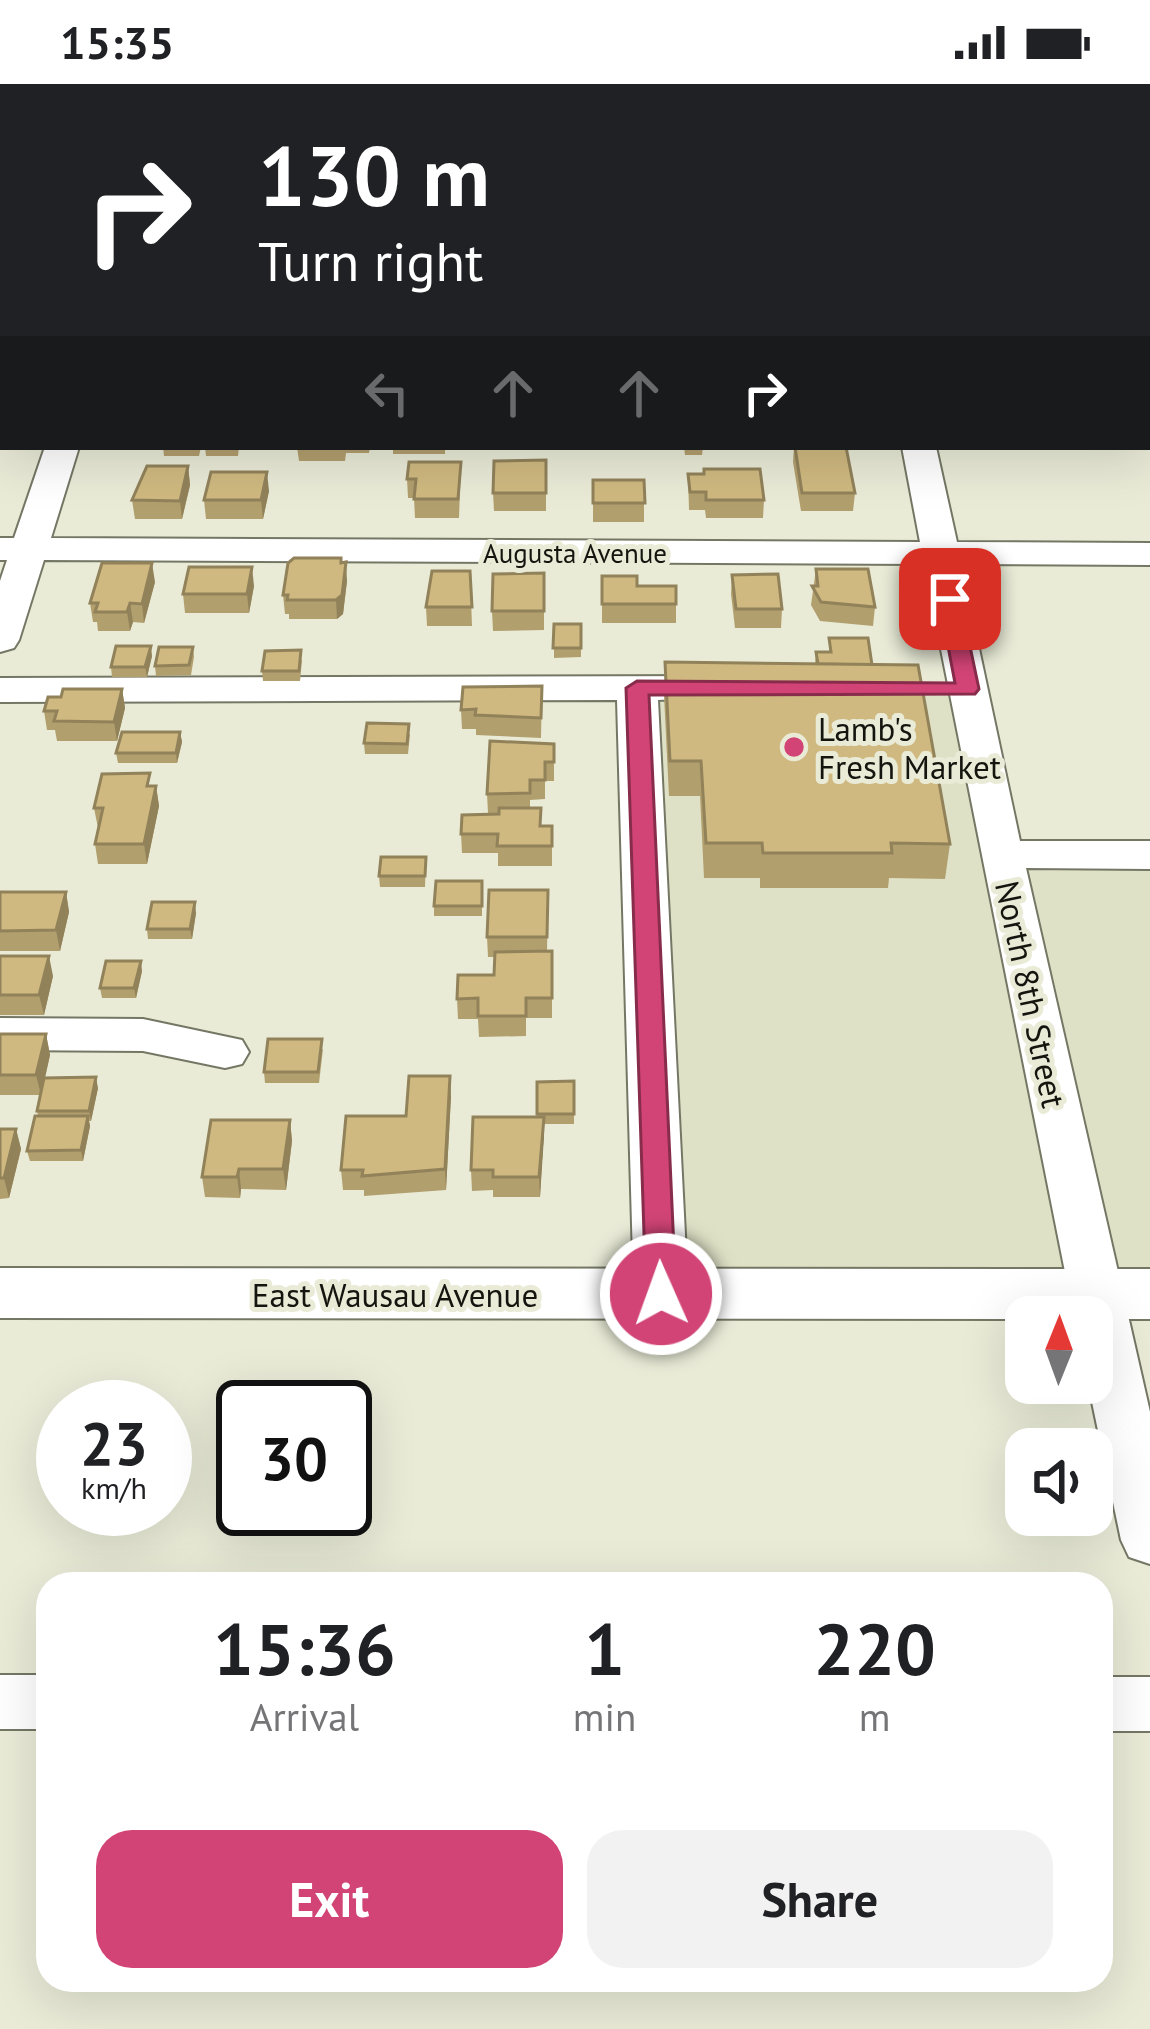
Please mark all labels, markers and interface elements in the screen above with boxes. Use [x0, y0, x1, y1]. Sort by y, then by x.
text: 15:35 [60, 13, 174, 71]
text: 130 m [258, 120, 490, 229]
icon: right [60, 132, 216, 288]
text: Turn right [258, 226, 483, 296]
icon: left [354, 360, 420, 426]
icon: ahead [480, 360, 546, 426]
icon: ahead [606, 360, 672, 426]
icon: right [732, 360, 798, 426]
street label: Augusta Avenue [483, 536, 667, 570]
pin [899, 548, 1001, 650]
icon: arrive [917, 566, 983, 632]
place label: Lamb's Fresh Market [818, 707, 1001, 788]
marker: Lamb's Fresh Market [781, 734, 807, 760]
street label: North 8th Street [986, 877, 1076, 1111]
position arrow [598, 1231, 724, 1357]
street label: East Wausau Avenue [252, 1273, 538, 1316]
north arrow [1005, 1296, 1113, 1404]
map controls [1005, 1296, 1113, 1536]
speed limit sign: 30 [216, 1380, 372, 1536]
text: 23 [80, 1404, 148, 1482]
button: sound [1005, 1428, 1113, 1536]
text: km/h [81, 1468, 147, 1507]
text: 15:36 [213, 1602, 396, 1695]
text: 1 [584, 1602, 625, 1695]
text: 220 [813, 1602, 936, 1695]
text: Arrival [250, 1691, 359, 1742]
text: min [573, 1691, 636, 1742]
text: m [859, 1691, 890, 1742]
button: Exit [96, 1830, 563, 1968]
button: Share [587, 1830, 1053, 1968]

